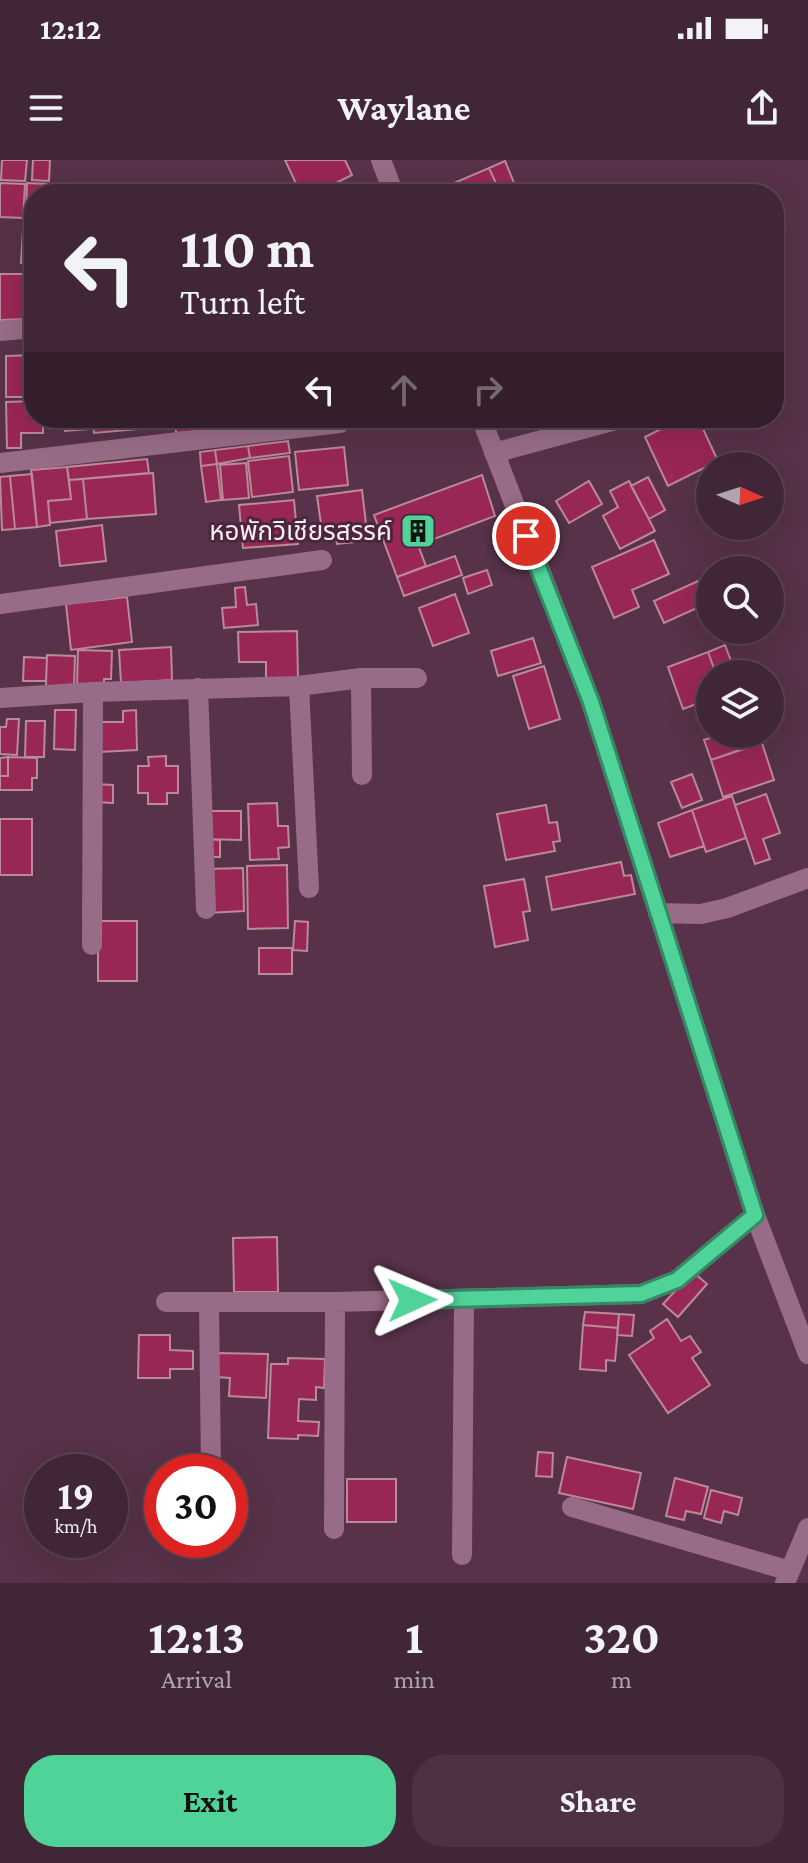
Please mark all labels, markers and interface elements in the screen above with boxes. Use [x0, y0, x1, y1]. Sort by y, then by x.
text: 12:12 [40, 12, 101, 45]
icon: menu [24, 86, 68, 130]
icon: share [740, 86, 784, 130]
text: Waylane [338, 88, 470, 128]
icon: left [48, 216, 152, 320]
text: 110 m [180, 217, 314, 279]
text: Turn left [180, 282, 305, 322]
icon: left [298, 368, 342, 412]
icon: ahead [382, 368, 426, 412]
icon: right [466, 368, 510, 412]
north arrow [696, 452, 784, 540]
map controls [696, 452, 784, 748]
pin [492, 502, 560, 570]
building icon: หอพักวิเชียรสรรค์ [399, 512, 437, 550]
icon: arrive [504, 514, 548, 558]
place label: หอพักวิเชียรสรรค์ [209, 517, 392, 546]
button: search [696, 556, 784, 644]
button: layers [696, 660, 784, 748]
position arrow [370, 1258, 454, 1342]
speed limit sign: 30 [144, 1454, 248, 1558]
text: 19 [58, 1473, 94, 1518]
text: km/h [54, 1515, 98, 1537]
text: 12:13 [148, 1610, 245, 1663]
text: 1 [405, 1610, 423, 1663]
text: 320 [583, 1610, 660, 1663]
text: Arrival [161, 1665, 232, 1694]
text: min [393, 1665, 435, 1694]
text: m [611, 1665, 632, 1694]
button: Exit [24, 1755, 396, 1847]
button: Share [412, 1755, 784, 1847]

